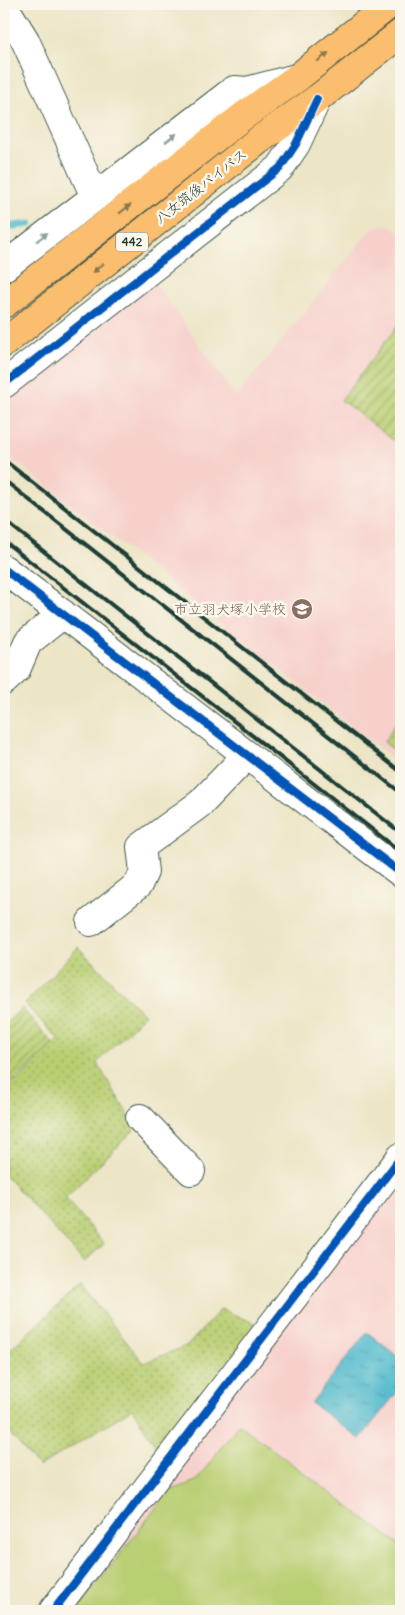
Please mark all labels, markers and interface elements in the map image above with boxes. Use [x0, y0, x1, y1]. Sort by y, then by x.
one-way arrow [316, 52, 330, 62]
one-way arrow [164, 133, 178, 143]
street label: 八女筑後バイパス [151, 145, 251, 227]
one-way arrow [118, 204, 131, 215]
one-way arrow [35, 232, 49, 242]
road number: 442 [116, 232, 148, 252]
one-way arrow [92, 263, 105, 274]
school or university icon: 市立羽犬塚小学校 [290, 597, 314, 621]
place label: 市立羽犬塚小学校 [174, 600, 286, 618]

